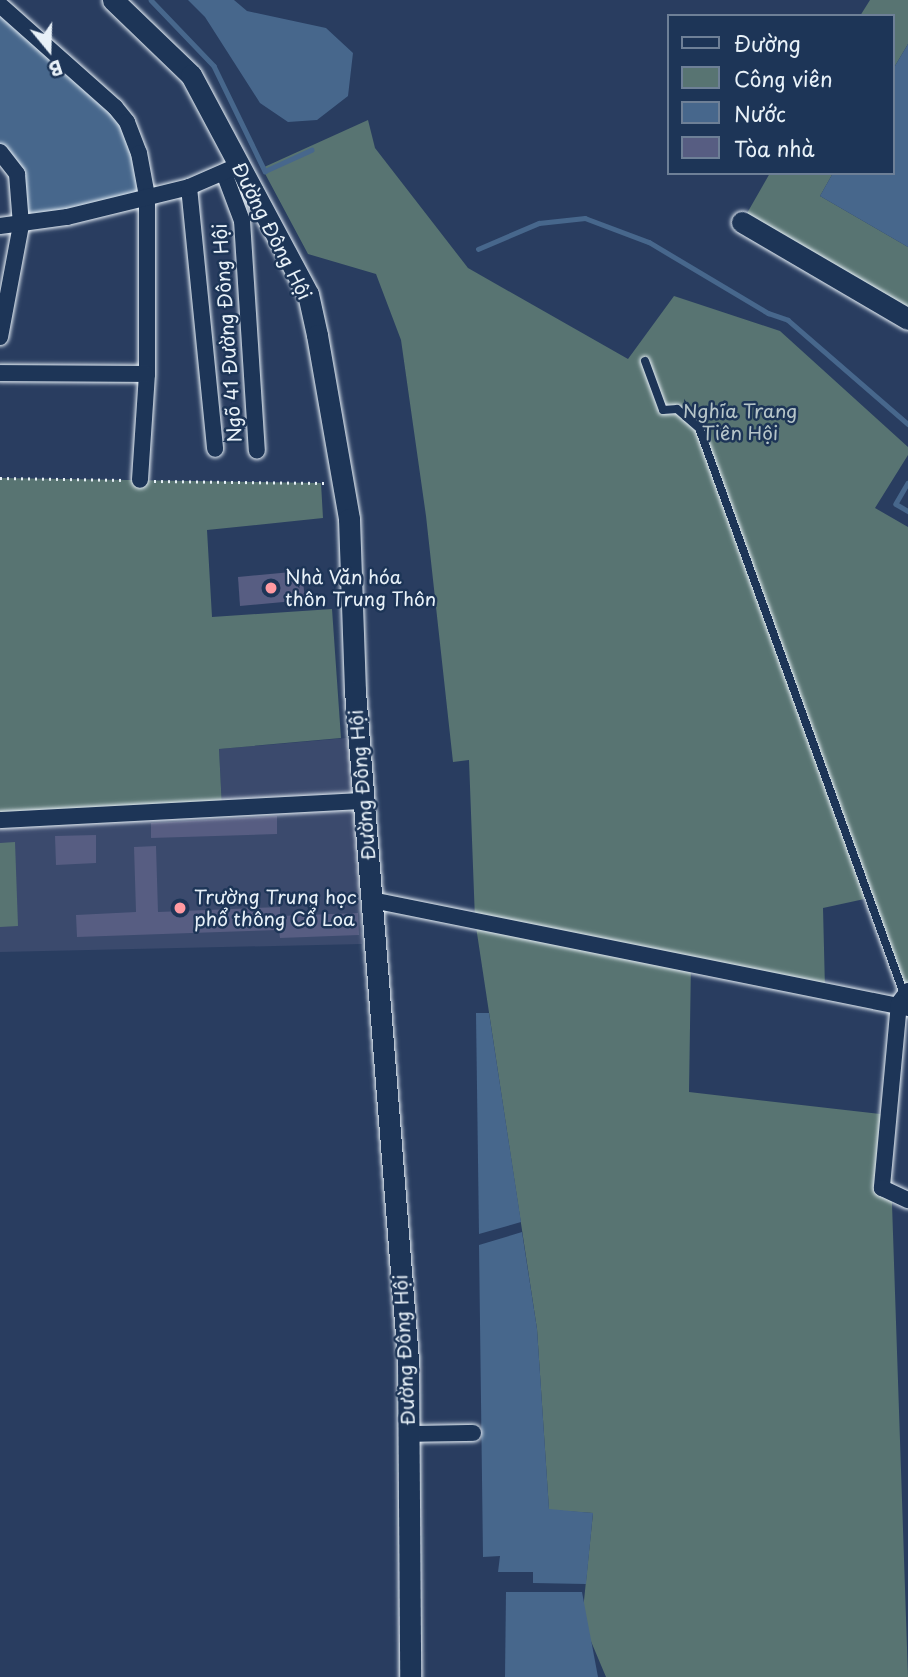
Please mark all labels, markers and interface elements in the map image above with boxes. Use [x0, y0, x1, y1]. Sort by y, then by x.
north arrow [14, 14, 84, 84]
legend [666, 14, 894, 175]
text: Đường [734, 27, 801, 59]
text: B [45, 53, 67, 84]
text: Công viên [734, 62, 833, 94]
text: Nước [734, 97, 786, 129]
text: Tòa nhà [734, 132, 814, 164]
street label: Đường Đông Hội [227, 158, 317, 304]
street label: Ngõ 41 Đường Đông Hội [208, 222, 246, 444]
park label: Nghĩa Trang Tiên Hội [683, 400, 797, 444]
place label: Nhà Văn hóa thôn Trung Thôn [285, 566, 436, 610]
marker: Nhà Văn hóa thôn Trung Thôn [263, 580, 279, 596]
street label: Đường Đông Hội [344, 709, 380, 861]
place label: Trường Trung học phổ thông Cổ Loa [194, 886, 357, 930]
marker: Trường Trung học phổ thông Cổ Loa [172, 900, 188, 916]
street label: Đường Đông Hội [389, 1274, 419, 1426]

